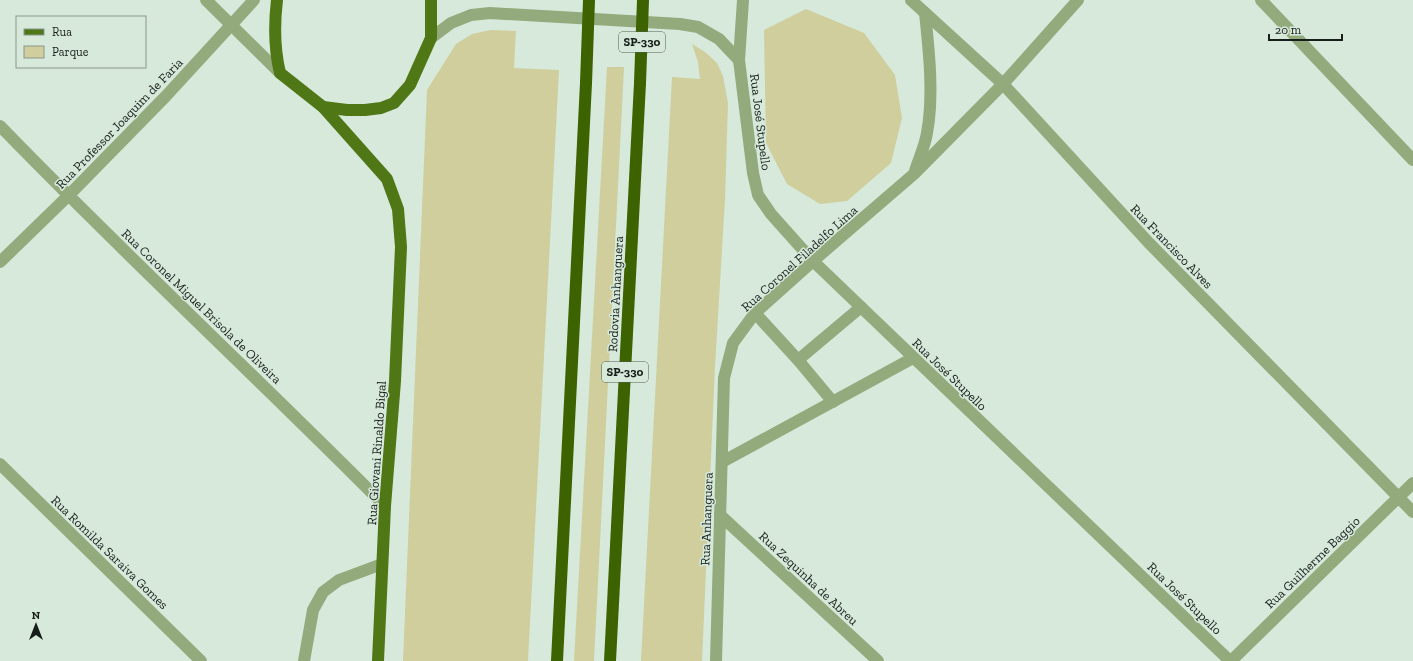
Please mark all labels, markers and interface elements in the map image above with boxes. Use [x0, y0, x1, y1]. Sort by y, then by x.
legend [16, 16, 146, 68]
scale bar [1269, 16, 1342, 42]
text: 20 m [1275, 23, 1302, 37]
text: Rua [52, 25, 72, 39]
road number: SP-330 [619, 32, 665, 52]
text: Parque [52, 45, 89, 59]
street label: Rua Professor Joaquim de Faria [53, 54, 186, 192]
street label: Rua José Stupello [747, 73, 774, 172]
street label: Rua Francisco Alves [1128, 201, 1216, 292]
street label: Rua Coronel Filadelfo Lima [738, 202, 861, 314]
street label: Rua Coronel Miguel Brisola de Oliveira [119, 226, 285, 387]
street label: Rodovia Anhanguera [605, 235, 626, 353]
street label: Rua José Stupello [909, 335, 990, 414]
road number: SP-330 [602, 362, 648, 382]
street label: Rua Giovani Rinaldo Bigal [364, 380, 389, 526]
street label: Rua Anhanguera [697, 471, 716, 566]
street label: Rua Romilda Saraiva Gomes [48, 493, 171, 612]
street label: Rua Guilherme Baggio [1262, 513, 1363, 611]
street label: Rua Zequinha de Abreu [756, 529, 862, 629]
street label: Rua José Stupello [1144, 559, 1225, 638]
north arrow [16, 605, 56, 645]
text: N [32, 609, 41, 622]

